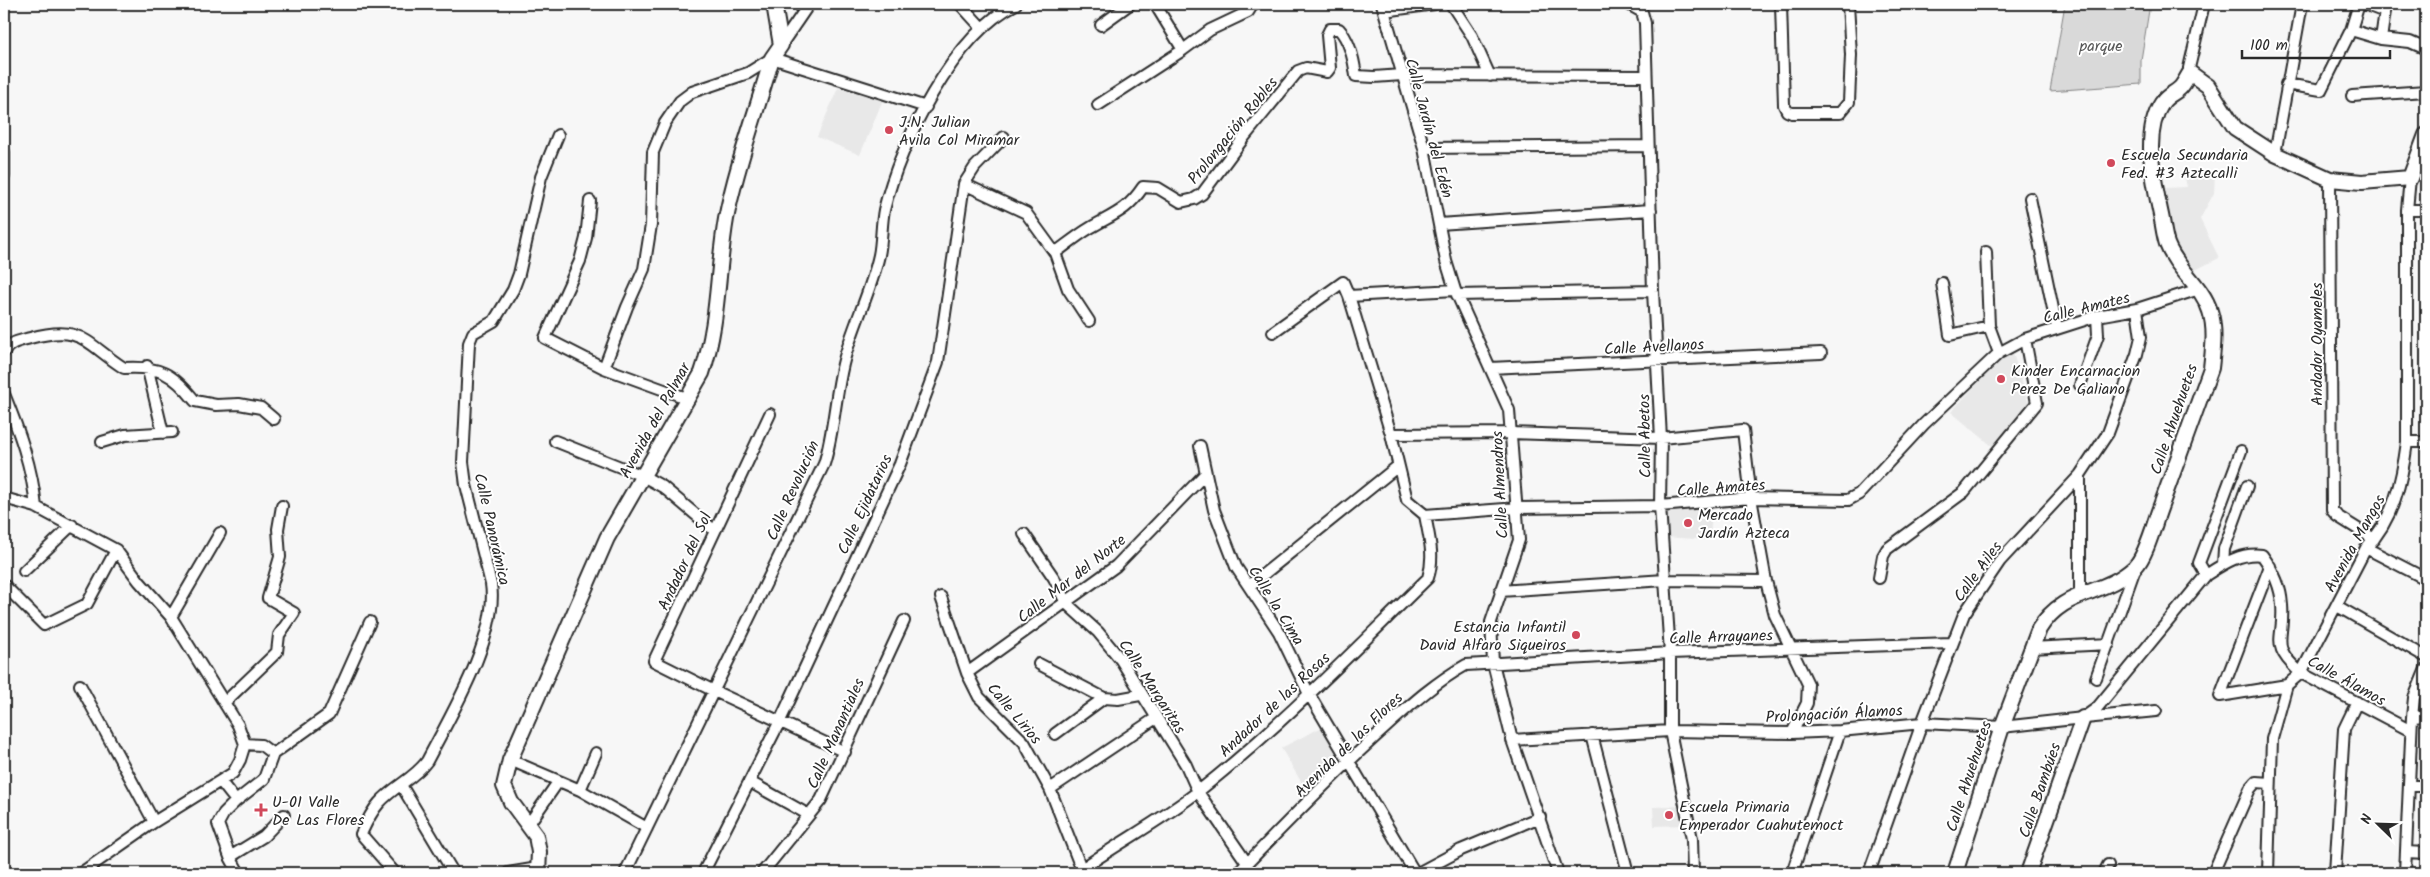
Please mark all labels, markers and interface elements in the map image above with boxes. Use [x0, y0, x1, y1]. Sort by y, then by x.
scale bar [2242, 28, 2390, 60]
park label: parque [2079, 34, 2122, 59]
text: 100 m [2250, 34, 2288, 58]
street label: Calle Jardín del Edén [1398, 56, 1459, 201]
street label: Prolongación Robles [1182, 72, 1285, 190]
place label: J.N. Julian Avila Col Miramar [899, 110, 1021, 153]
marker: J.N. Julian Avila Col Miramar [883, 124, 895, 136]
place label: Escuela Secundaria Fed. #3 Aztecalli [2121, 143, 2248, 186]
marker: Escuela Secundaria Fed. #3 Aztecalli [2105, 157, 2117, 169]
street label: Andador Oyameles [2305, 282, 2330, 406]
street label: Calle Amates [2040, 286, 2133, 331]
street label: Calle Avellanos [1603, 332, 1705, 363]
street label: Avenida del Palmar [613, 357, 698, 483]
place label: Kinder Encarnacion Perez De Galiano [2011, 359, 2140, 402]
street label: Calle Ahuehuetes [2144, 361, 2205, 478]
marker: Kinder Encarnacion Perez De Galiano [1995, 373, 2007, 385]
street label: Calle Abetos [1632, 394, 1659, 478]
street label: Calle Almendros [1485, 430, 1516, 540]
street label: Calle Revolución [760, 436, 827, 545]
street label: Calle Ejidatarios [831, 450, 900, 559]
street label: Calle Panorámica [466, 471, 517, 588]
street label: Calle Amates [1676, 473, 1766, 504]
street label: Avenida Mangos [2318, 490, 2393, 597]
place label: Mercado Jardín Azteca [1698, 503, 1790, 546]
street label: Andador del Sol [652, 508, 719, 615]
marker: Mercado Jardín Azteca [1682, 517, 1694, 529]
street label: Calle Mar del Norte [1012, 528, 1132, 630]
street label: Calle Ailes [1948, 536, 2009, 608]
street label: Calle la Cima [1241, 561, 1310, 651]
place label: Estancia Infantil David Alfaro Siqueiros [1419, 615, 1566, 658]
street label: Calle Arrayanes [1669, 623, 1774, 652]
marker: Estancia Infantil David Alfaro Siqueiros [1570, 629, 1582, 641]
street label: Calle Margaritas [1112, 634, 1192, 739]
street label: Andador de las Rosas [1214, 647, 1337, 764]
street label: Calle Álamos [2302, 649, 2390, 713]
street label: Calle Manantiales [801, 674, 872, 793]
street label: Calle Lirios [980, 677, 1047, 751]
street label: Avenida de las Flores [1289, 686, 1409, 804]
street label: Prolongación Álamos [1765, 698, 1903, 731]
street label: Calle Ahuehuetes [1940, 718, 1999, 835]
street label: Calle Bambúes [2012, 739, 2068, 841]
place label: U-01 Valle De Las Flores [272, 790, 364, 833]
place label: Escuela Primaria Emperador Cuahutemoct [1679, 795, 1844, 838]
north arrow [2352, 800, 2402, 850]
marker: U-01 Valle De Las Flores [254, 803, 268, 817]
marker: Escuela Primaria Emperador Cuahutemoct [1663, 809, 1675, 821]
text: N [2355, 811, 2379, 828]

